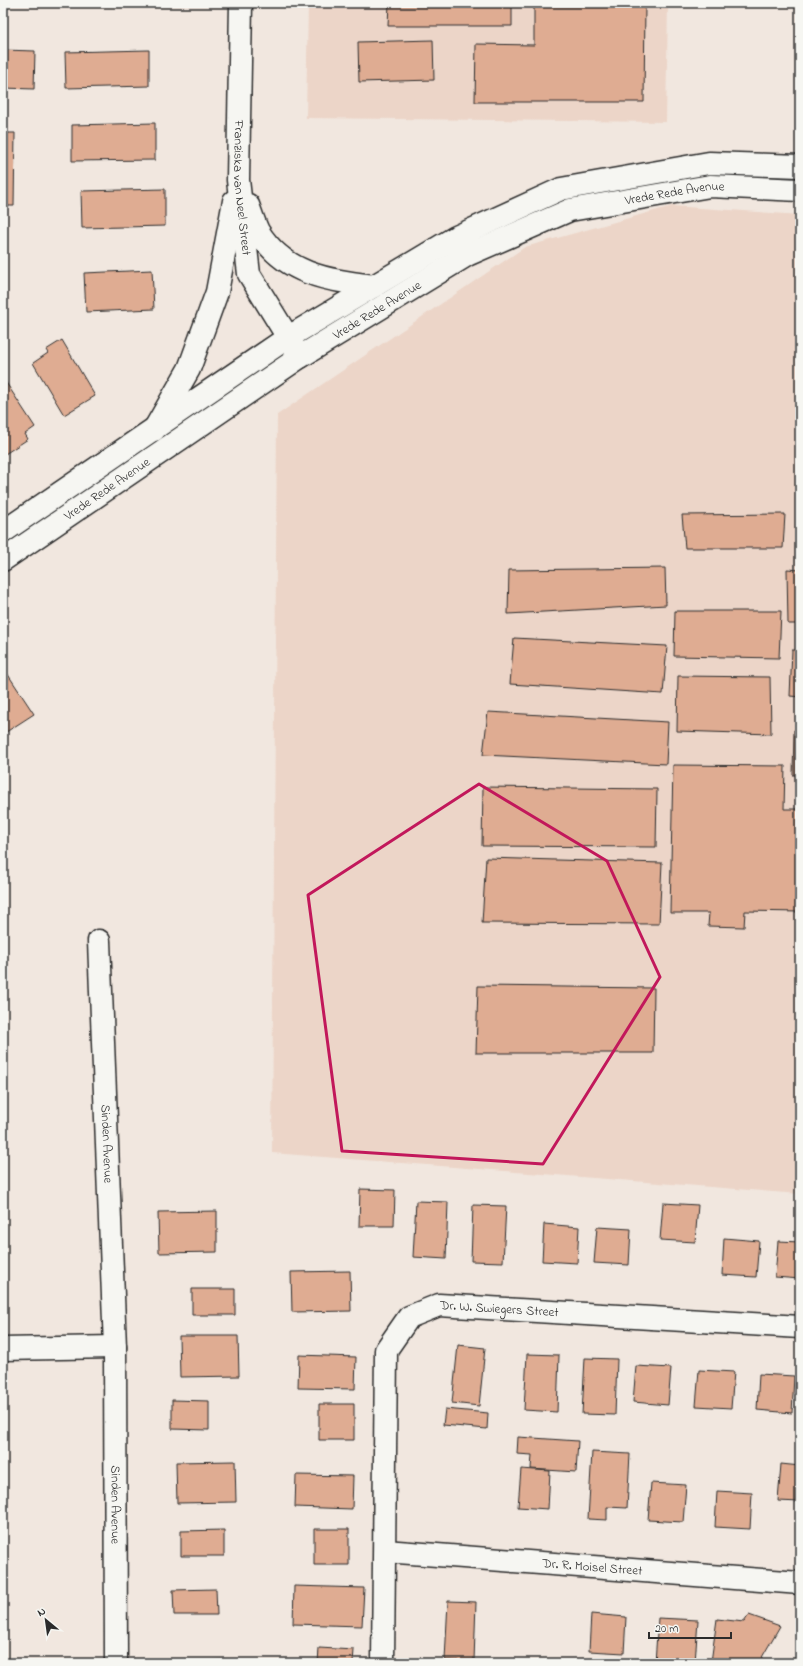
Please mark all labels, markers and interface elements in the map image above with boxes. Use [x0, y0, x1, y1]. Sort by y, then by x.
street label: Franziska van Neel Street [228, 119, 256, 257]
street label: Vrede Rede Avenue [622, 176, 725, 210]
street label: Vrede Rede Avenue [328, 276, 425, 345]
street label: Vrede Rede Avenue [59, 453, 154, 526]
street label: Sinden Avenue [96, 1104, 118, 1184]
street label: Dr. W. Swiegers Street [438, 1296, 560, 1322]
street label: Sinden Avenue [106, 1465, 125, 1544]
street label: Dr. R. Moisel Street [541, 1554, 644, 1580]
north arrow [26, 1600, 66, 1640]
text: N [35, 1603, 49, 1621]
scale bar [649, 1614, 731, 1640]
text: 20 m [655, 1620, 678, 1638]

